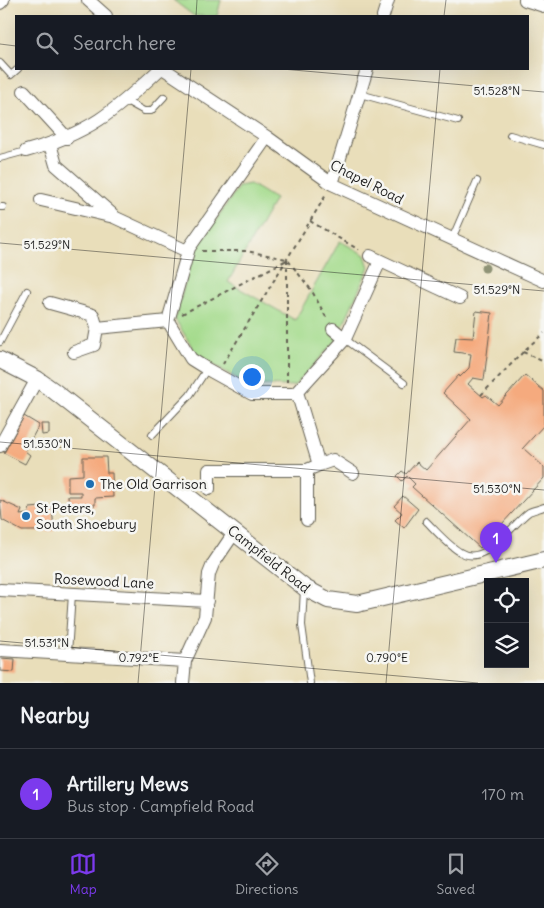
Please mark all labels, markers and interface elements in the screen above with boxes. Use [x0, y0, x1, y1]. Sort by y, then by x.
search box [15, 15, 529, 70]
icon: search [33, 29, 61, 57]
text: Search here [73, 31, 176, 55]
text: 51.528°N [474, 83, 520, 98]
street label: Chapel Road [327, 156, 407, 208]
text: 51.529°N [24, 237, 70, 252]
text: 51.529°N [474, 282, 520, 297]
your location [239, 364, 265, 390]
text: 51.530°N [23, 436, 71, 451]
place label: The Old Garrison [100, 475, 207, 493]
marker: The Old Garrison [84, 478, 96, 490]
text: 51.530°N [473, 481, 521, 496]
place label: St Peters, South Shoebury [36, 499, 137, 533]
marker: St Peters, South Shoebury [20, 510, 32, 522]
street label: Campfield Road [224, 521, 314, 597]
pin: 1 [480, 522, 512, 563]
street label: Rosewood Lane [54, 569, 154, 593]
map controls [484, 578, 529, 668]
button: locate [484, 578, 529, 623]
button: layers [484, 623, 529, 668]
text: 51.531°N [25, 635, 69, 650]
text: 0.792°E [119, 650, 159, 665]
text: 0.790°E [366, 650, 408, 665]
text: Nearby [20, 702, 90, 729]
text: Artillery Mews [67, 772, 189, 796]
text: 1 [33, 784, 39, 804]
text: 170 m [481, 784, 524, 804]
text: Bus stop · Campfield Road [67, 796, 254, 816]
tab: Map [69, 850, 97, 898]
tab: Directions [235, 850, 298, 898]
tab: Saved [437, 850, 475, 898]

